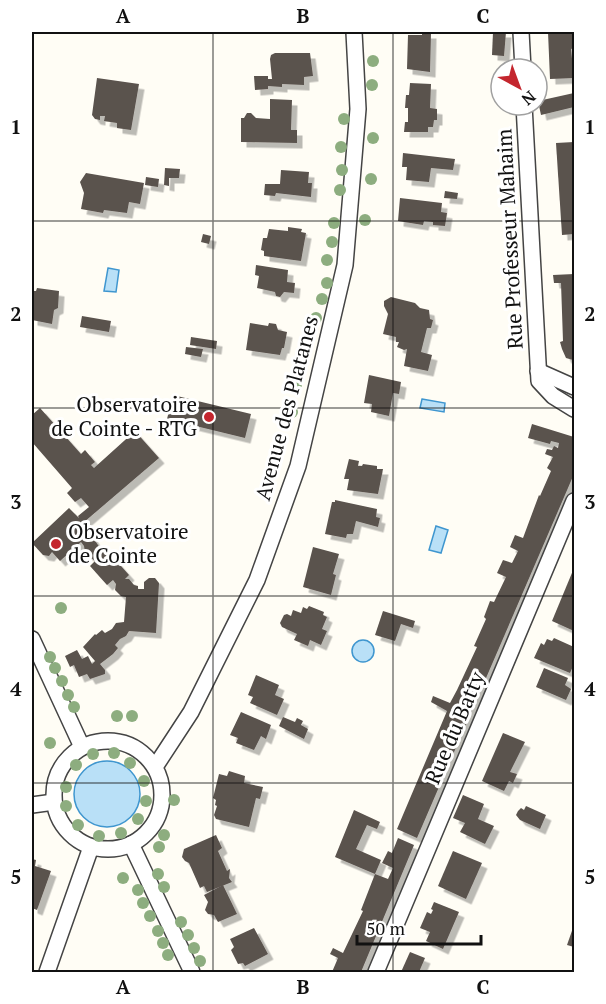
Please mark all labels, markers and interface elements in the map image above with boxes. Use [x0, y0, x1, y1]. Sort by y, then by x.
text: A [116, 2, 131, 29]
text: B [297, 2, 310, 29]
text: C [476, 2, 490, 29]
north arrow [489, 57, 549, 117]
text: N [517, 86, 541, 111]
text: 1 [10, 113, 22, 140]
text: 1 [584, 113, 596, 140]
street label: Rue Professeur Mahaim [489, 128, 529, 350]
text: 2 [10, 300, 22, 327]
text: 2 [584, 300, 596, 327]
street label: Avenue des Platanes [248, 312, 324, 503]
place label: Observatoire de Cointe - RTG [51, 390, 198, 442]
marker: Observatoire de Cointe - RTG [202, 410, 216, 424]
text: 3 [10, 488, 22, 515]
text: 3 [584, 488, 596, 515]
place label: Observatoire de Cointe [68, 517, 189, 569]
marker: Observatoire de Cointe [49, 537, 63, 551]
street label: Rue du Batty [418, 667, 490, 788]
text: 4 [10, 675, 22, 702]
text: 4 [584, 675, 596, 702]
text: 5 [10, 863, 22, 890]
text: 5 [584, 863, 596, 890]
scale bar [357, 908, 482, 946]
text: 50 m [366, 916, 406, 940]
text: A [116, 973, 131, 1000]
text: B [297, 973, 310, 1000]
text: C [476, 973, 490, 1000]

